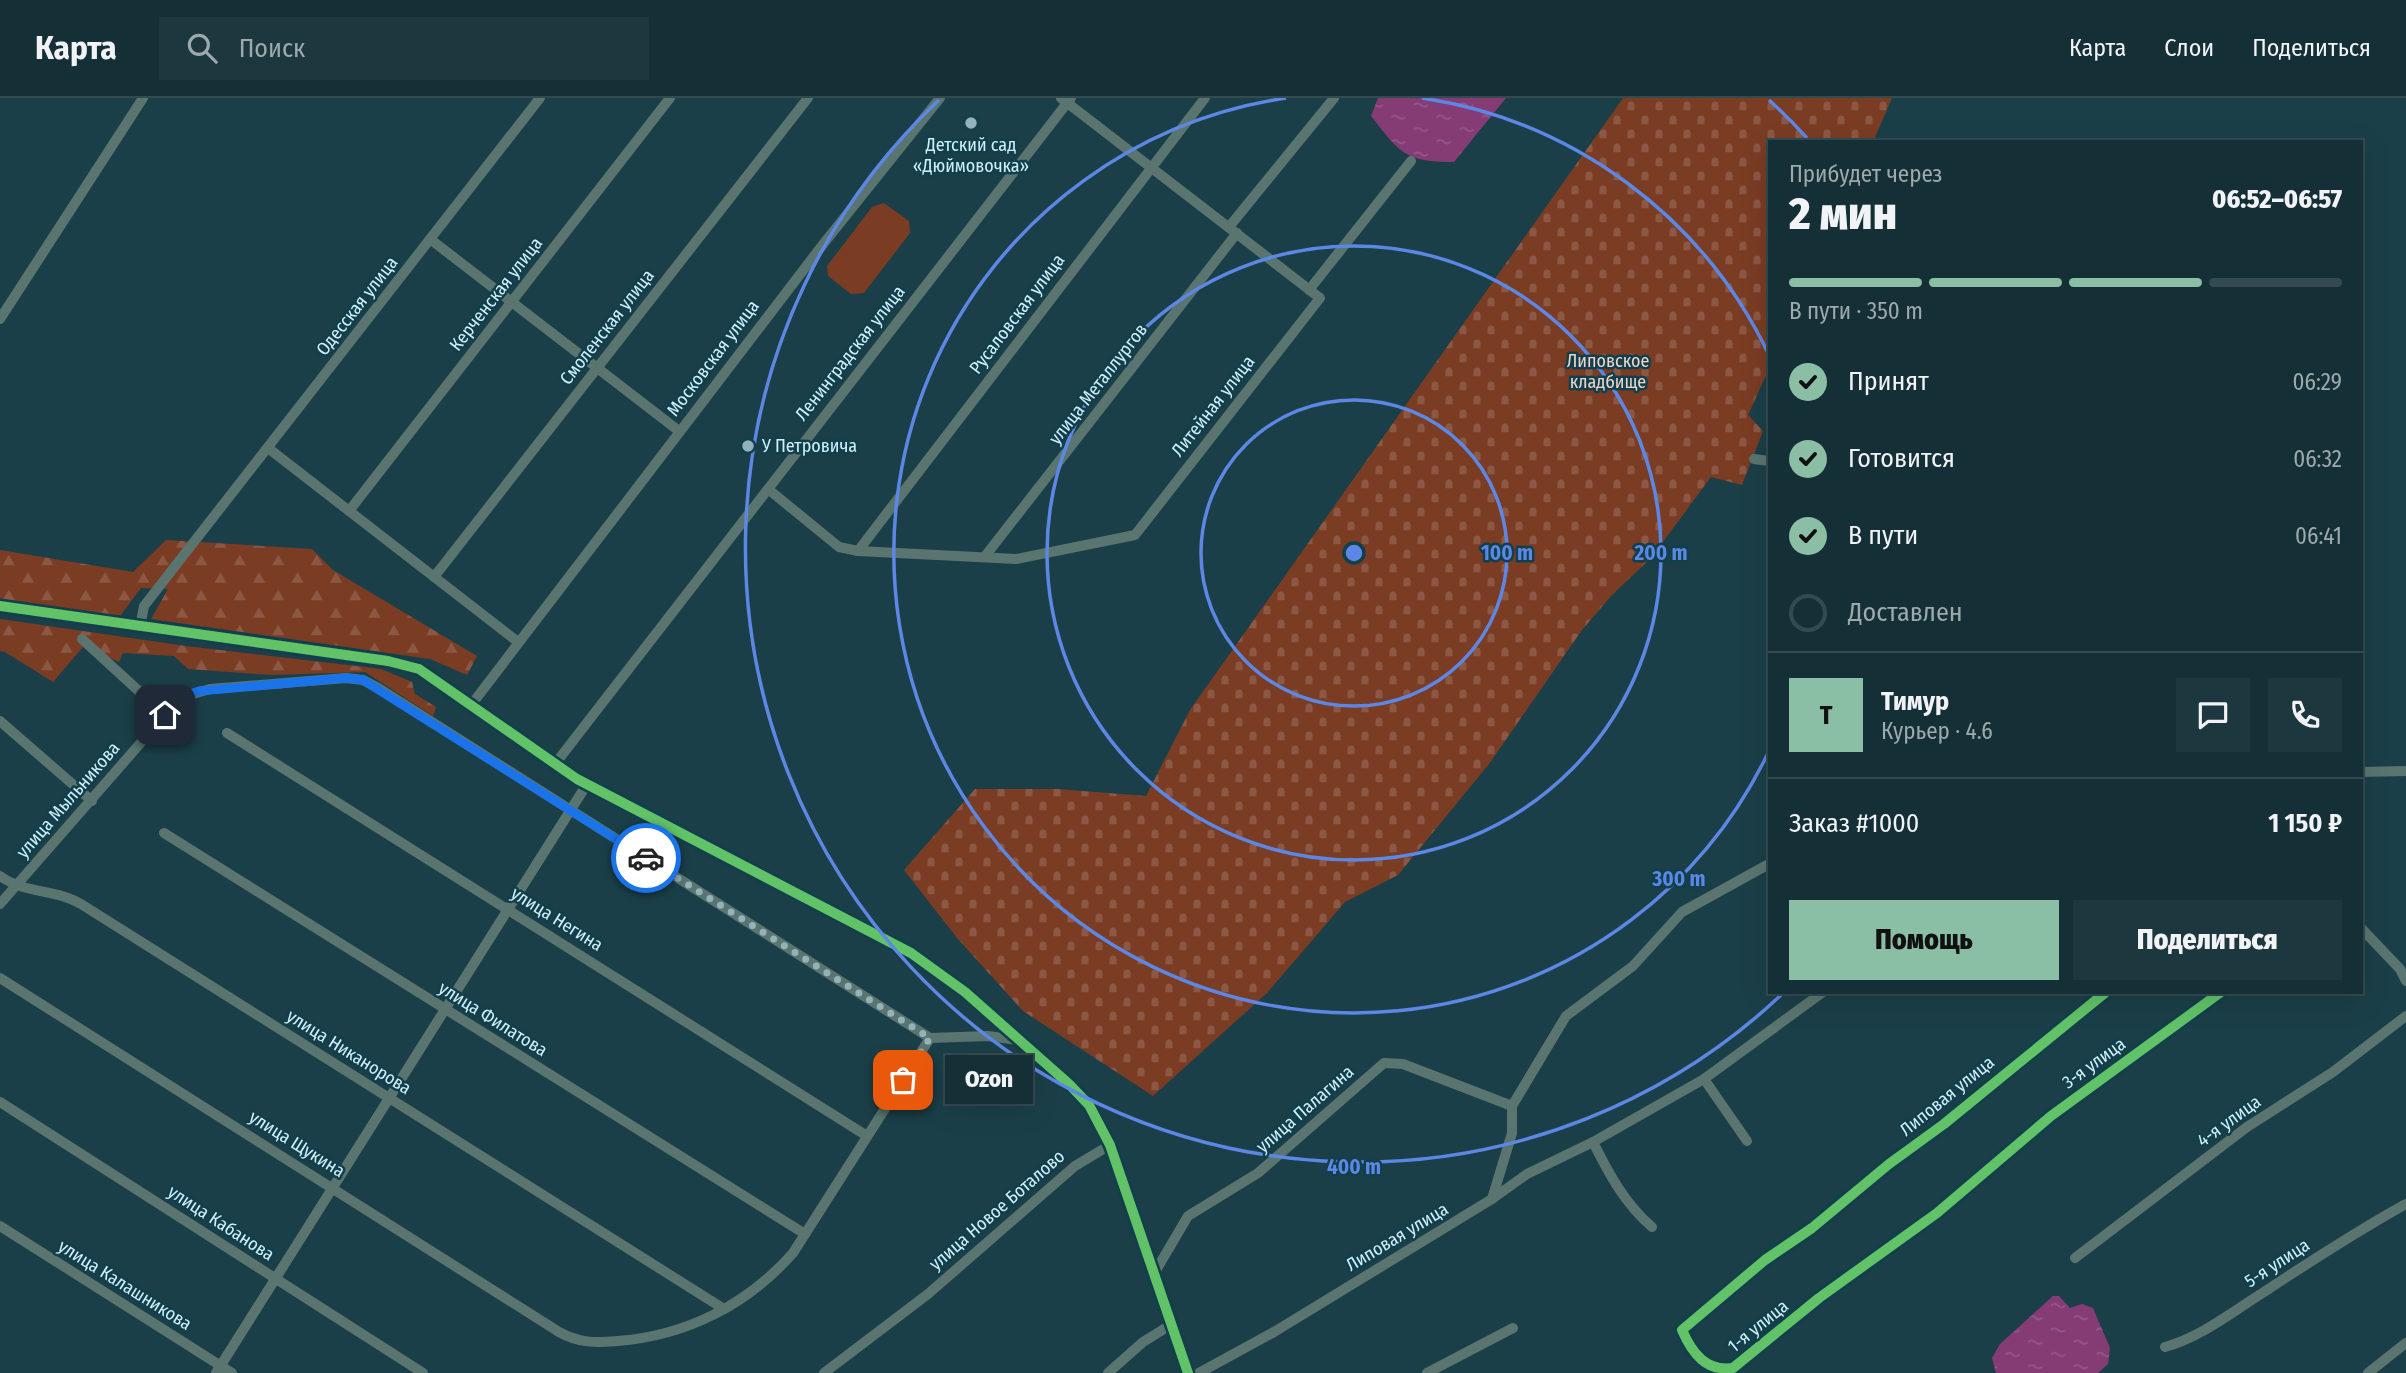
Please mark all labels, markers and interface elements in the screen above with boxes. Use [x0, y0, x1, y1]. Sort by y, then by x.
search box [159, 17, 649, 80]
text: Карта [35, 28, 117, 68]
icon: search [183, 29, 221, 67]
text: Поиск [239, 33, 305, 64]
text: Карта [2069, 34, 2126, 62]
text: Слои [2164, 34, 2214, 62]
text: Поделиться [2252, 34, 2371, 62]
marker: Детский сад «Дюймовочка» [963, 115, 979, 131]
place label: Детский сад «Дюймовочка» [913, 134, 1029, 177]
text: Прибудет через [1789, 160, 1942, 188]
text: 06:52–06:57 [2212, 184, 2342, 215]
text: 2 мин [1789, 186, 1897, 241]
street label: Керченская улица [445, 233, 547, 355]
street label: Русаловская улица [965, 250, 1069, 378]
street label: Одесская улица [312, 252, 403, 360]
street label: Смоленская улица [555, 265, 659, 389]
street label: Ленинградская улица [790, 281, 910, 425]
street label: Московская улица [662, 295, 764, 420]
text: В пути · 350 m [1789, 297, 1923, 325]
street label: улица Металлургов [1044, 319, 1152, 449]
park label: Липовское кладбище [1567, 350, 1649, 393]
street label: Литейная улица [1167, 351, 1259, 461]
icon: check [1789, 363, 1827, 401]
text: Принят [1848, 366, 1929, 397]
text: 06:29 [2293, 368, 2342, 396]
place label: У Петровича [761, 435, 857, 457]
marker: У Петровича [740, 438, 756, 454]
icon: check [1789, 440, 1827, 478]
text: Готовится [1848, 443, 1955, 474]
text: 06:32 [2293, 445, 2342, 473]
icon: check [1789, 517, 1827, 555]
text: В пути [1848, 520, 1918, 551]
text: 06:41 [2295, 522, 2342, 550]
text: 100 m [1481, 540, 1533, 566]
text: 200 m [1633, 540, 1688, 566]
centre of rings [1342, 541, 1366, 565]
text: Доставлен [1848, 597, 1963, 628]
button: chat [2176, 678, 2250, 752]
button: phone [2268, 678, 2342, 752]
pin [135, 685, 195, 745]
text: Тимур [1881, 686, 1949, 717]
icon: home [146, 696, 184, 734]
text: Т [1820, 700, 1832, 731]
text: Курьер · 4.6 [1881, 717, 1993, 745]
street label: улица Мыльникова [12, 737, 124, 862]
text: Заказ #1000 [1789, 808, 1919, 839]
text: 1 150 ₽ [2268, 808, 2342, 839]
courier [611, 823, 681, 893]
icon: car [627, 839, 665, 877]
text: 300 m [1651, 866, 1706, 892]
street label: улица Негина [507, 882, 607, 956]
button: Помощь [1789, 900, 2059, 980]
button: Поделиться [2073, 900, 2342, 980]
street label: улица Филатова [435, 977, 552, 1061]
street label: улица Никанорова [283, 1005, 415, 1099]
street label: 3-я улица [2058, 1033, 2130, 1093]
pin [873, 1050, 933, 1110]
street label: Липовая улица [1895, 1051, 1999, 1141]
callout: Ozon [945, 1056, 1032, 1104]
icon: bag [884, 1061, 922, 1099]
street label: улица Палагина [1252, 1061, 1358, 1157]
text: Ozon [965, 1065, 1013, 1093]
street label: 4-я улица [2193, 1090, 2265, 1151]
street label: улица Щукина [245, 1106, 349, 1182]
street label: улица Новое Боталово [925, 1145, 1069, 1275]
text: 400 m [1327, 1154, 1381, 1180]
street label: улица Кабанова [164, 1180, 278, 1266]
street label: Липовая улица [1342, 1198, 1452, 1276]
street label: 5-я улица [2240, 1234, 2314, 1292]
street label: улица Калашникова [54, 1235, 196, 1335]
street label: 1-я улица [1723, 1295, 1793, 1357]

